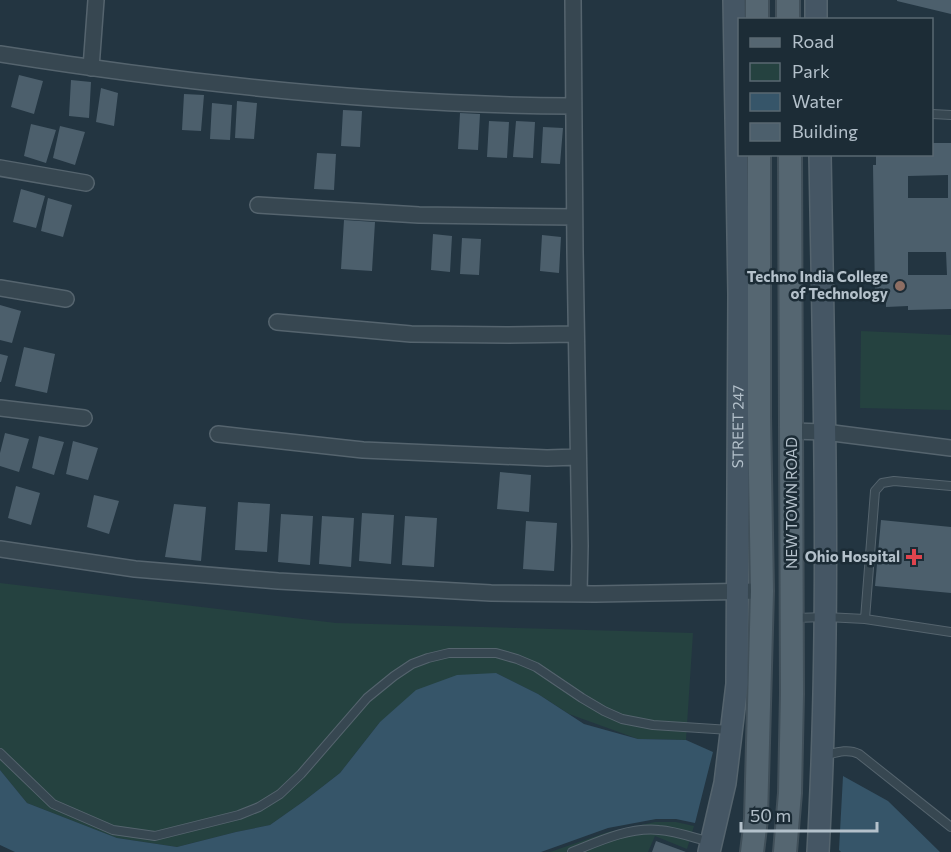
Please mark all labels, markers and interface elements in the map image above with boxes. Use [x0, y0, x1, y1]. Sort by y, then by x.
legend [738, 18, 933, 156]
text: Road [792, 30, 834, 52]
text: Park [792, 60, 830, 82]
text: Water [792, 90, 843, 112]
text: Building [792, 120, 858, 142]
place label: Techno India College of Technology [747, 267, 889, 302]
marker: Techno India College of Technology [893, 279, 907, 293]
street label: STREET 247 [728, 385, 747, 468]
street label: NEW TOWN ROAD [782, 437, 800, 569]
place label: Ohio Hospital [805, 547, 900, 565]
marker: Ohio Hospital [905, 548, 923, 566]
scale bar [741, 795, 878, 833]
text: 50 m [750, 804, 791, 826]

